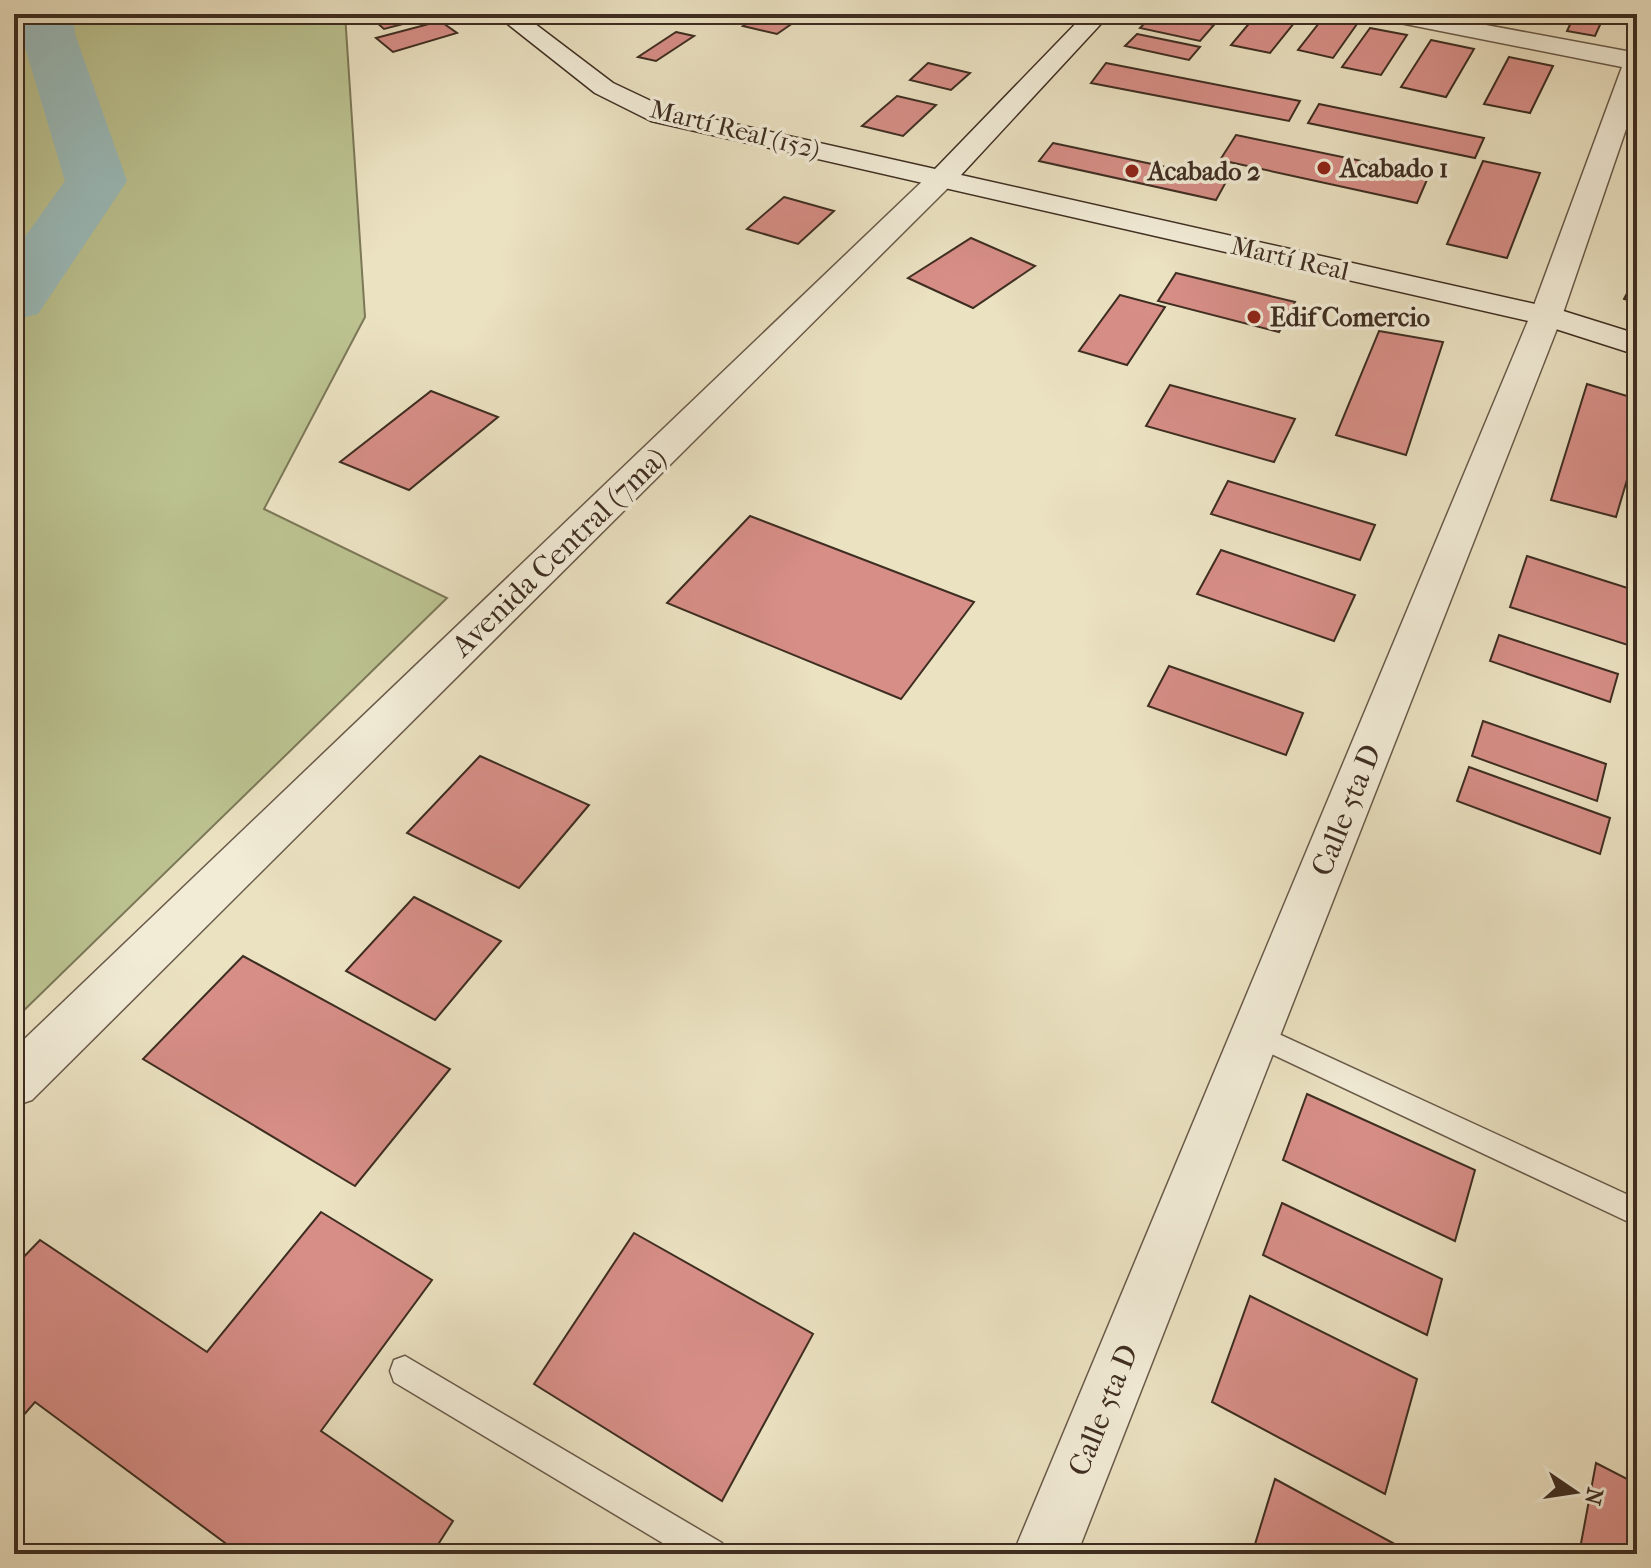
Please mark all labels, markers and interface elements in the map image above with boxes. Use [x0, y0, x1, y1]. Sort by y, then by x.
street label: Martí Real (152) [647, 93, 823, 166]
place label: Acabado 1 [1338, 153, 1448, 184]
place label: Acabado 2 [1146, 156, 1260, 187]
marker: Acabado 1 [1315, 159, 1333, 177]
marker: Acabado 2 [1123, 162, 1141, 180]
street label: Martí Real [1228, 230, 1352, 287]
place label: Edif Comercio [1270, 302, 1430, 333]
marker: Edif Comercio [1245, 308, 1263, 326]
street label: Avenida Central (7ma) [444, 441, 674, 665]
street label: Calle 5ta D [1304, 739, 1389, 881]
street label: Calle 5ta D [1061, 1339, 1146, 1481]
north arrow [1535, 1452, 1615, 1532]
text: N [1579, 1485, 1608, 1508]

